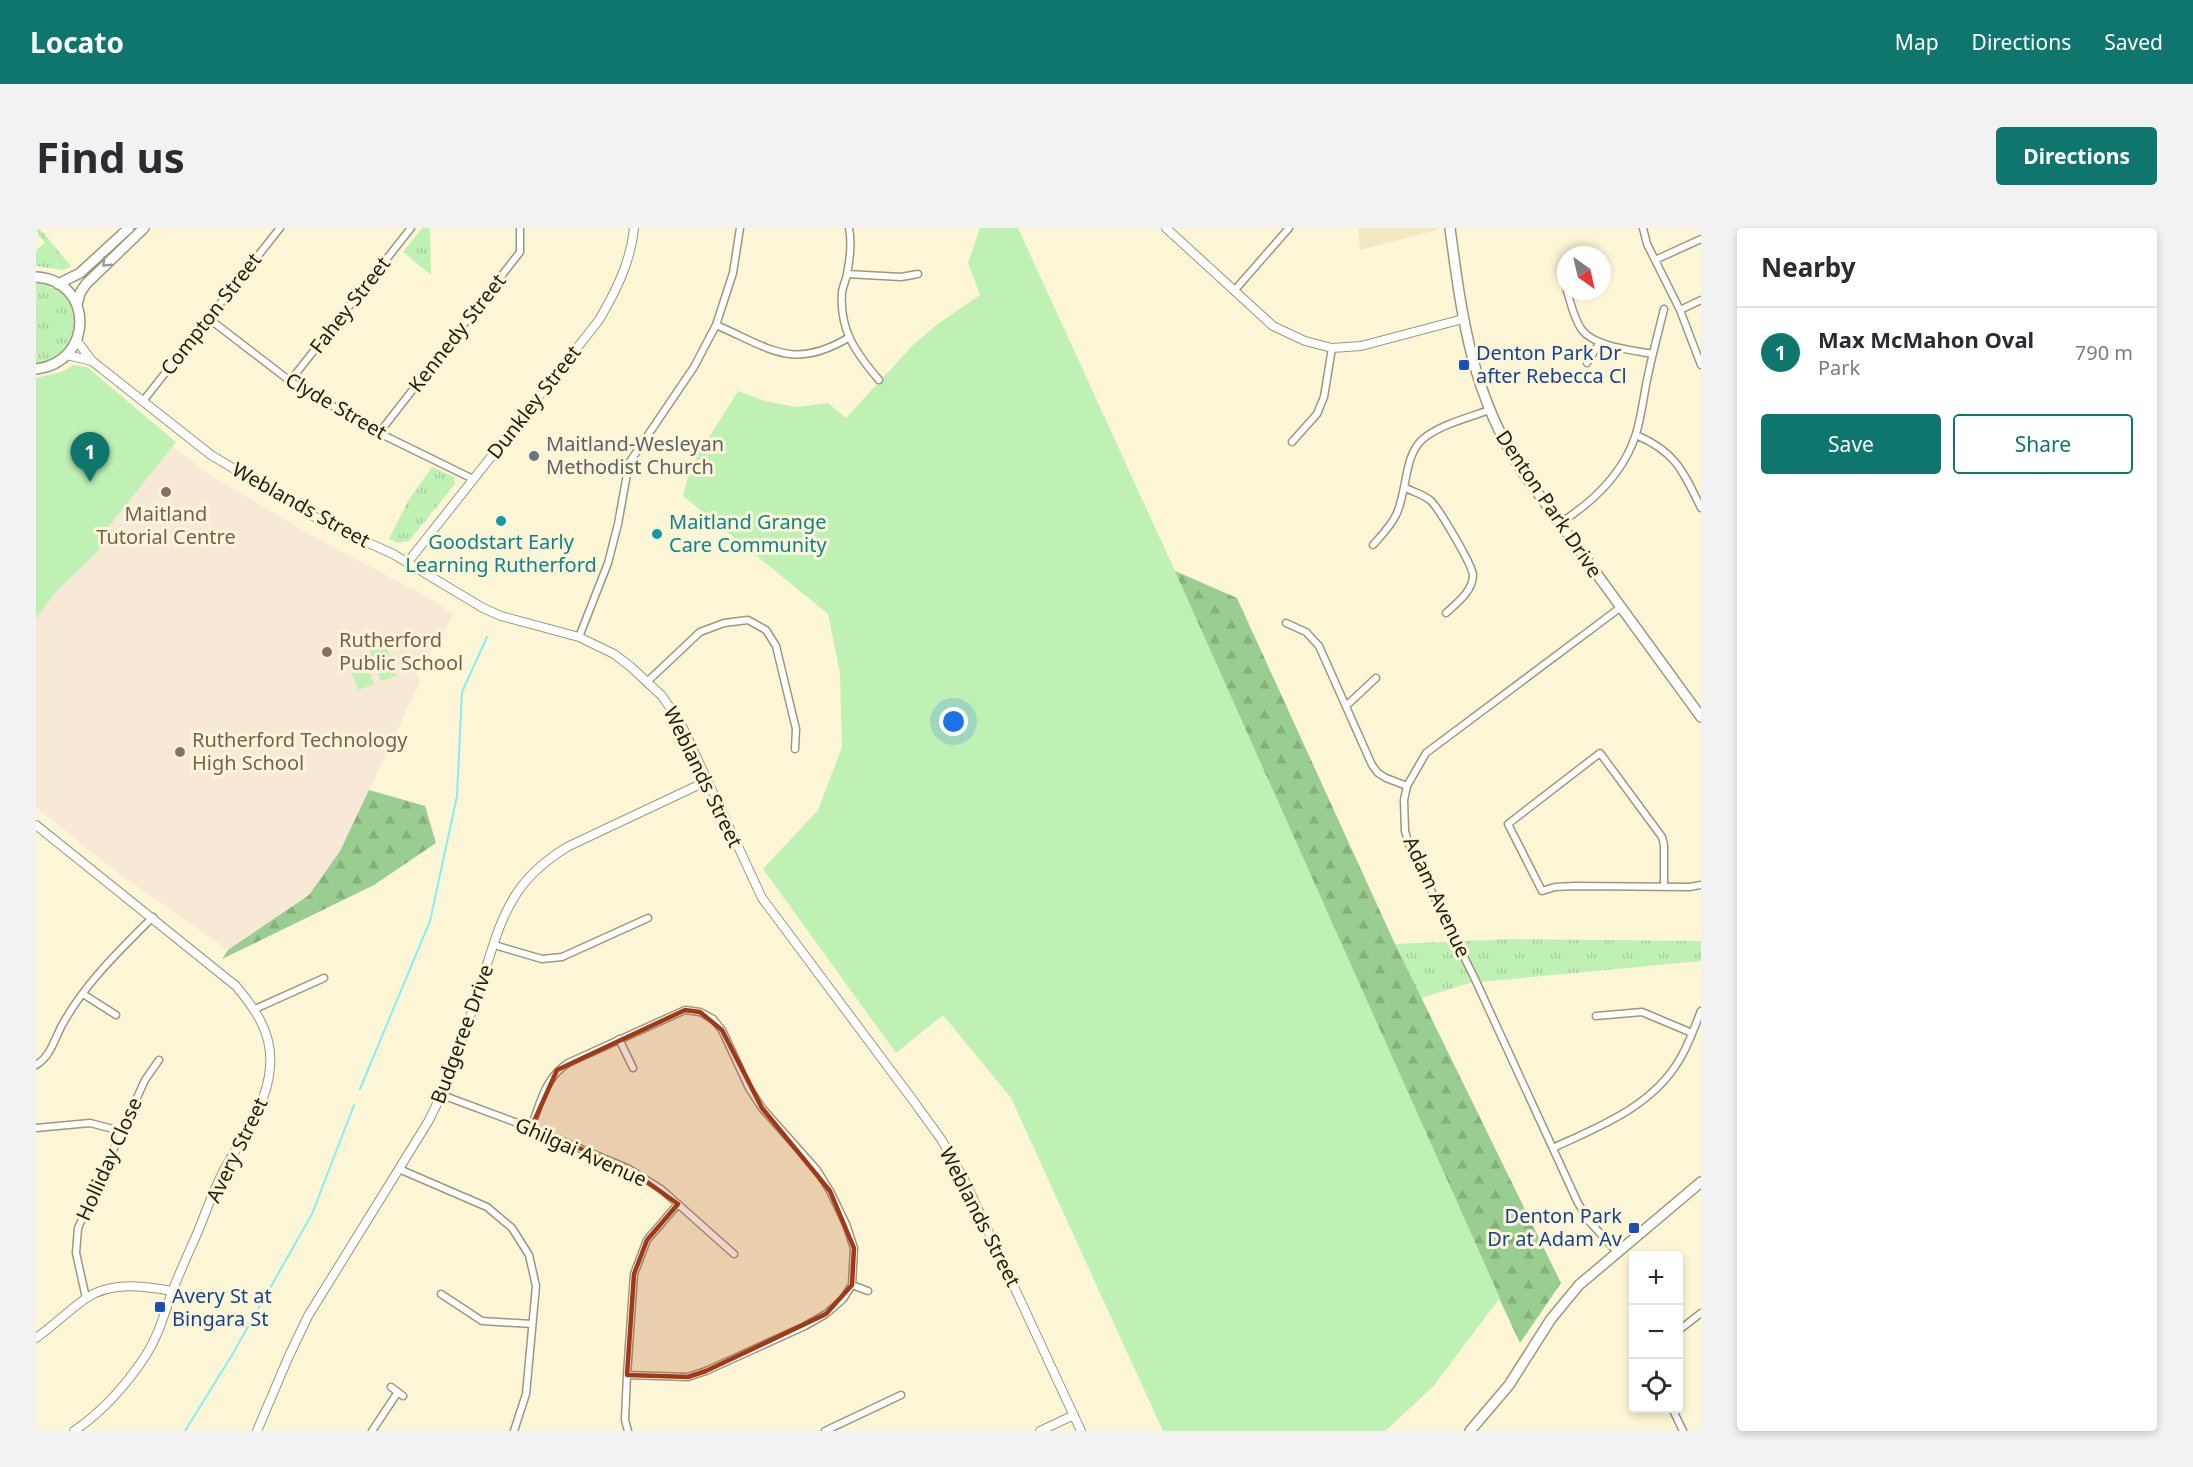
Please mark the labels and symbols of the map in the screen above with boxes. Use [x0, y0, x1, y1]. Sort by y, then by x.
north arrow [1557, 246, 1611, 300]
street label: Compton Street [154, 247, 267, 381]
street label: Fahey Street [303, 251, 396, 359]
one-way arrow [102, 256, 113, 267]
street label: Kennedy Street [402, 268, 511, 397]
street label: Dunkley Street [481, 339, 587, 464]
place label: Denton Park Dr after Rebecca Cl [1476, 339, 1627, 389]
marker: Denton Park Dr after Rebecca Cl [1457, 358, 1471, 372]
street label: Clyde Street [281, 366, 392, 445]
street label: Denton Park Drive [1490, 425, 1609, 583]
place label: Maitland-Wesleyan Methodist Church [546, 430, 724, 480]
pin: 1 [70, 432, 110, 482]
marker: Maitland-Wesleyan Methodist Church [527, 449, 541, 463]
street label: Weblands Street [228, 456, 375, 554]
marker: Maitland Tutorial Centre [159, 485, 173, 499]
place label: Maitland Tutorial Centre [96, 500, 236, 550]
place label: Maitland Grange Care Community [669, 508, 827, 558]
marker: Goodstart Early Learning Rutherford [494, 514, 508, 528]
marker: Maitland Grange Care Community [650, 527, 664, 541]
place label: Goodstart Early Learning Rutherford [405, 528, 597, 578]
place label: Rutherford Public School [339, 626, 463, 676]
marker: Rutherford Public School [320, 645, 334, 659]
street label: Weblands Street [658, 702, 749, 852]
your location [939, 707, 968, 736]
place label: Rutherford Technology High School [192, 726, 408, 776]
marker: Rutherford Technology High School [173, 745, 187, 759]
street label: Adam Avenue [1398, 832, 1477, 962]
street label: Budgeree Drive [424, 960, 499, 1107]
street label: Holliday Close [69, 1093, 148, 1225]
street label: Avery Street [199, 1093, 274, 1207]
street label: Ghilgai Avenue [511, 1110, 651, 1193]
street label: Weblands Street [934, 1142, 1027, 1291]
place label: Denton Park Dr at Adam Av [1487, 1202, 1623, 1252]
marker: Denton Park Dr at Adam Av [1627, 1221, 1641, 1235]
place label: Avery St at Bingara St [172, 1282, 272, 1332]
marker: Avery St at Bingara St [153, 1300, 167, 1314]

